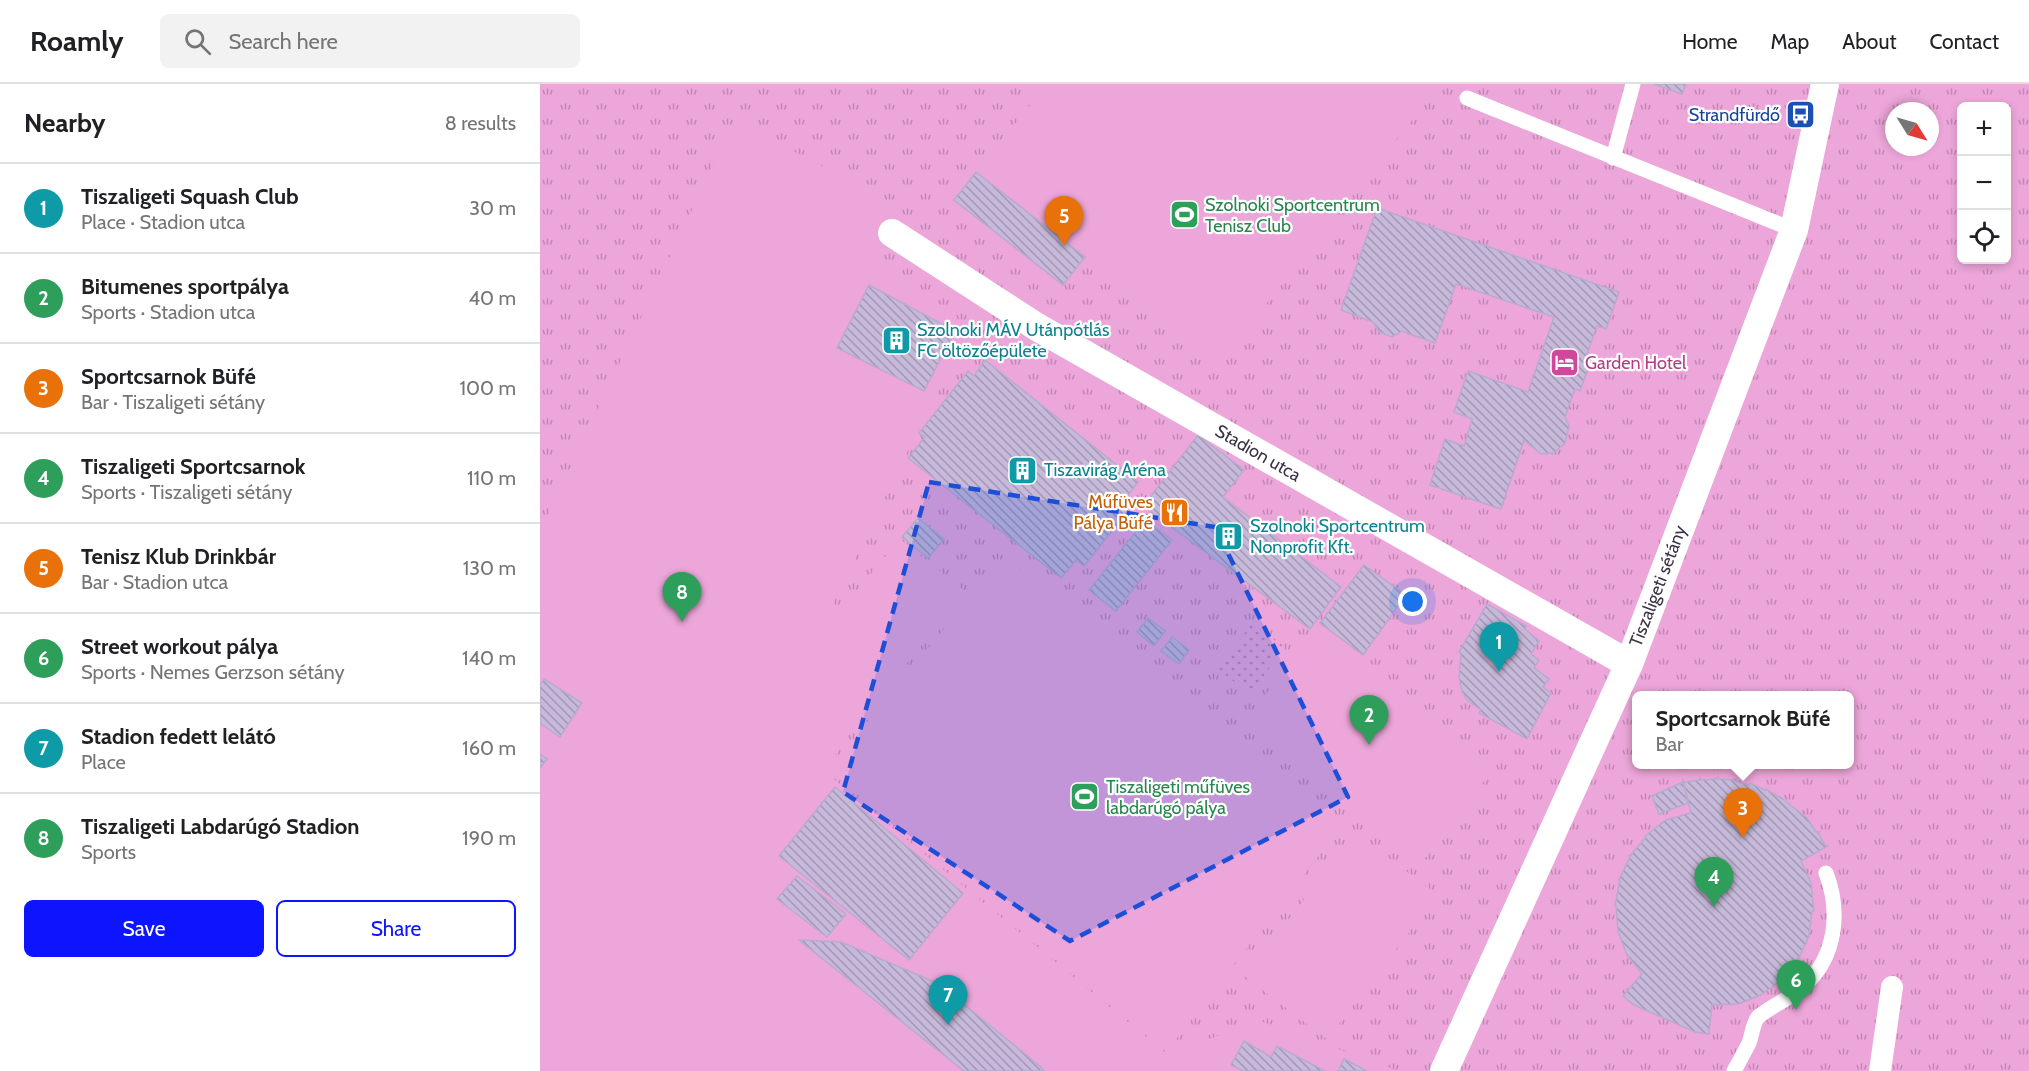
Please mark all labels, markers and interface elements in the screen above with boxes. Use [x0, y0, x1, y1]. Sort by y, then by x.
search box [160, 14, 580, 68]
text: Roamly [30, 24, 124, 58]
icon: search [181, 25, 214, 58]
text: Search here [229, 28, 338, 55]
text: Home [1682, 29, 1738, 54]
text: Map [1771, 29, 1809, 54]
text: About [1842, 29, 1896, 54]
text: Contact [1929, 29, 1999, 54]
bus stop icon: Strandfürdő [1785, 99, 1817, 131]
north arrow [1885, 102, 1939, 156]
map controls [1957, 102, 2011, 264]
button: + [1957, 102, 2011, 156]
place label: Strandfürdő [1689, 104, 1780, 126]
text: Nearby [24, 107, 105, 139]
text: 8 results [445, 111, 516, 135]
button: − [1957, 156, 2011, 210]
text: Tiszaligeti Squash Club [81, 183, 299, 210]
place label: Szolnoki Sportcentrum Tenisz Club [1205, 194, 1380, 237]
text: 1 [40, 196, 47, 220]
text: 30 m [469, 196, 516, 220]
pin: 5 [1044, 196, 1084, 246]
sports icon: Szolnoki Sportcentrum Tenisz Club [1168, 199, 1200, 231]
text: Place · Stadion utca [81, 210, 245, 234]
button: locate [1957, 210, 2011, 264]
text: Bitumenes sportpálya [81, 273, 289, 300]
text: 2 [38, 286, 49, 310]
text: 40 m [468, 286, 516, 310]
text: Sports · Stadion utca [81, 300, 255, 324]
place label: Szolnoki MÁV Utánpótlás FC öltözőépülete [917, 319, 1109, 362]
building icon: Szolnoki MÁV Utánpótlás FC öltözőépülete [880, 324, 912, 356]
hotel icon: Garden Hotel [1548, 347, 1580, 379]
place label: Garden Hotel [1585, 352, 1687, 374]
text: Sportcsarnok Büfé [81, 363, 256, 390]
text: 3 [38, 376, 49, 400]
text: 100 m [460, 376, 516, 400]
text: Bar · Tiszaligeti sétány [81, 390, 265, 414]
street label: Stadion utca [1211, 420, 1305, 486]
text: Tiszaligeti Sportcsarnok [81, 453, 306, 480]
building icon: Tiszavirág Aréna [1007, 454, 1039, 486]
place label: Tiszavirág Aréna [1044, 459, 1166, 481]
text: 4 [37, 466, 50, 490]
text: 110 m [467, 466, 516, 490]
text: Sports · Tiszaligeti sétány [81, 480, 292, 504]
place label: Műfüves Pálya Büfé [1073, 491, 1153, 534]
restaurant icon: Műfüves Pálya Büfé [1158, 496, 1190, 528]
place label: Szolnoki Sportcentrum Nonprofit Kft. [1250, 515, 1425, 558]
building icon: Szolnoki Sportcentrum Nonprofit Kft. [1213, 520, 1245, 552]
street label: Tiszaligeti sétány [1625, 522, 1691, 650]
text: Tenisz Klub Drinkbár [81, 543, 276, 570]
text: 5 [38, 556, 49, 580]
text: 130 m [463, 556, 516, 580]
text: Bar · Stadion utca [81, 570, 228, 594]
pin: 8 [662, 572, 702, 622]
your location [1398, 587, 1427, 616]
pin: 1 [1480, 622, 1518, 672]
text: Street workout pálya [81, 633, 278, 660]
text: 6 [38, 646, 49, 670]
text: 140 m [462, 646, 516, 670]
text: Sports · Nemes Gerzson sétány [81, 660, 345, 684]
popup [1632, 691, 1854, 769]
pin: 2 [1350, 696, 1388, 745]
text: Sportcsarnok Büfé [1656, 705, 1830, 732]
text: Stadion fedett lelátó [81, 723, 276, 750]
text: Bar [1656, 732, 1683, 756]
text: 7 [38, 736, 49, 760]
text: 160 m [462, 736, 516, 760]
text: Place [81, 750, 126, 774]
place label: Tiszaligeti műfüves labdarúgó pálya [1106, 776, 1250, 819]
sports icon: Tiszaligeti műfüves labdarúgó pálya [1069, 781, 1101, 813]
pin: 3 [1724, 788, 1762, 838]
text: Tiszaligeti Labdarúgó Stadion [81, 813, 359, 840]
text: 8 [37, 826, 50, 850]
text: 190 m [462, 826, 516, 850]
text: Sports [81, 840, 136, 864]
pin: 4 [1694, 858, 1734, 907]
button: Save [24, 900, 264, 957]
button: Share [276, 900, 516, 957]
pin: 6 [1776, 960, 1816, 1010]
pin: 7 [928, 976, 968, 1025]

